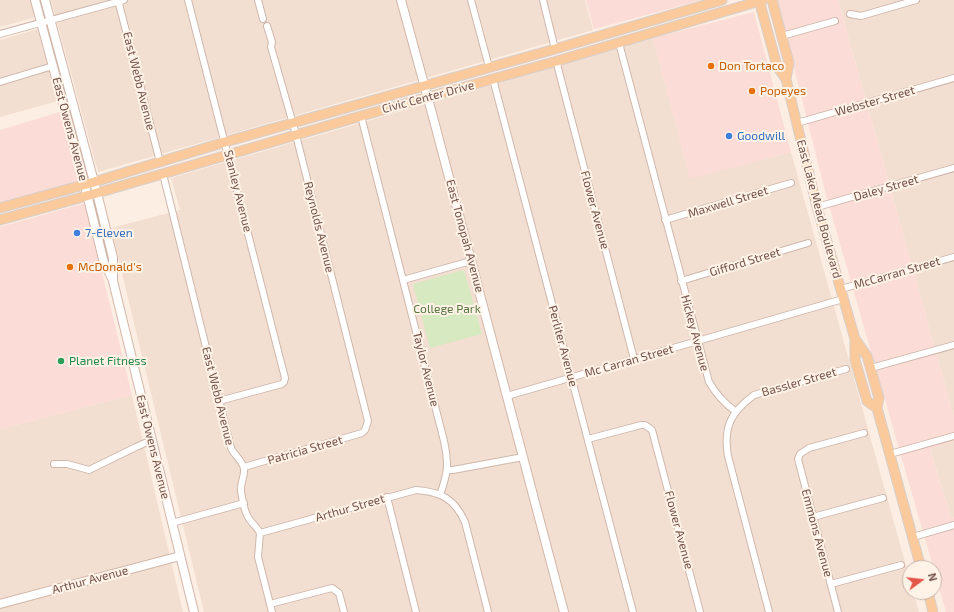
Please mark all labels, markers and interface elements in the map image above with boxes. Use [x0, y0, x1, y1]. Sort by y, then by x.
street label: East Webb Avenue [120, 30, 158, 132]
place label: Don Tortaco [719, 59, 784, 73]
marker: Don Tortaco [706, 61, 716, 71]
street label: East Owens Avenue [49, 75, 91, 183]
street label: Civic Center Drive [380, 78, 476, 116]
street label: Webster Street [833, 83, 917, 119]
place label: Popeyes [760, 84, 806, 98]
marker: Popeyes [747, 86, 757, 96]
place label: Goodwill [737, 129, 785, 143]
marker: Goodwill [724, 131, 734, 141]
street label: East Lake Mead Boulevard [794, 138, 844, 280]
street label: Stanley Avenue [221, 149, 255, 233]
street label: Flower Avenue [578, 169, 612, 251]
street label: Daley Street [852, 172, 920, 204]
street label: East Tonopah Avenue [443, 178, 487, 294]
street label: Reynolds Avenue [301, 180, 337, 274]
street label: Maxwell Street [686, 183, 770, 221]
place label: 7-Eleven [85, 226, 133, 240]
marker: 7-Eleven [72, 228, 82, 238]
street label: Gifford Street [708, 244, 782, 280]
street label: McCarran Street [852, 254, 942, 292]
place label: McDonald's [78, 260, 142, 274]
marker: McDonald's [65, 262, 75, 272]
street label: Hickey Avenue [678, 293, 712, 373]
park label: College Park [413, 302, 481, 316]
street label: Perliter Avenue [545, 304, 581, 388]
street label: Taylor Avenue [410, 330, 442, 408]
street label: Mc Carran Street [583, 341, 675, 381]
street label: East Webb Avenue [199, 345, 237, 447]
place label: Planet Fitness [69, 354, 147, 368]
marker: Planet Fitness [56, 356, 66, 366]
street label: Bassler Street [760, 364, 838, 400]
street label: East Owens Avenue [133, 393, 173, 501]
street label: Patricia Street [266, 432, 344, 468]
street label: Emmons Avenue [798, 487, 836, 579]
street label: Flower Avenue [662, 489, 696, 571]
street label: Arthur Street [314, 491, 386, 525]
north arrow [902, 560, 942, 600]
street label: Arthur Avenue [50, 563, 130, 597]
text: N [926, 571, 940, 583]

